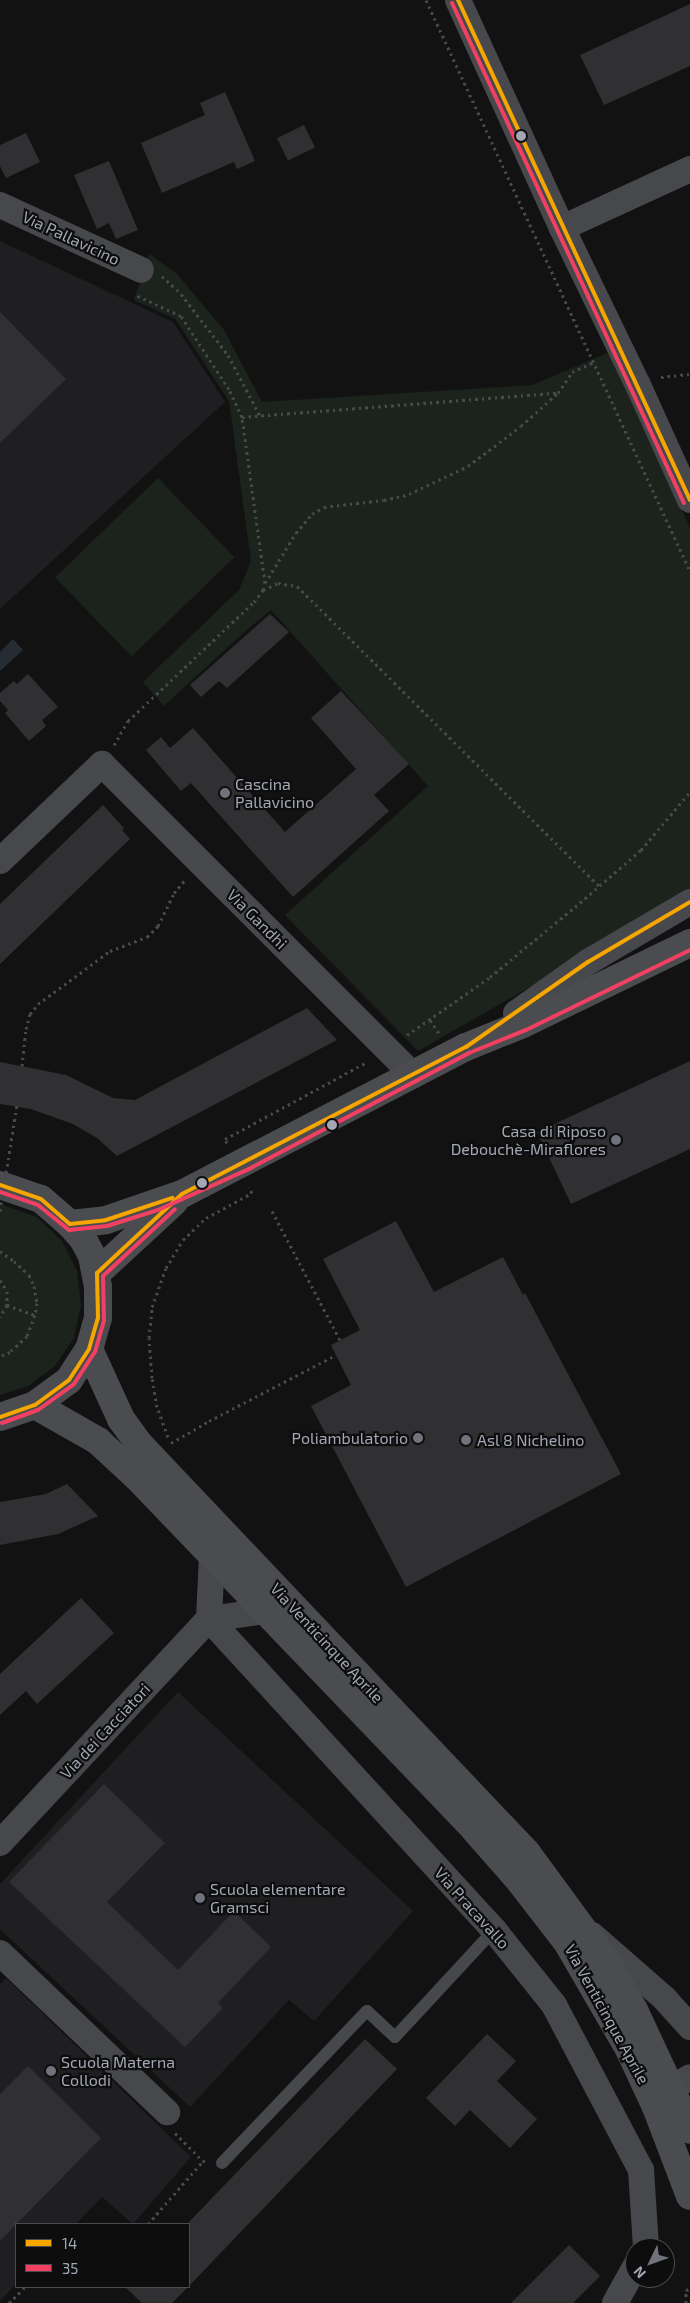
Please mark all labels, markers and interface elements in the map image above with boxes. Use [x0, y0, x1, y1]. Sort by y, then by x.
unlabelled marker [516, 131, 526, 141]
street label: Via Pallavicino [19, 207, 123, 269]
place label: Cascina Pallavicino [235, 774, 314, 812]
marker: Cascina Pallavicino [219, 787, 231, 799]
street label: Via Gandhi [223, 885, 291, 953]
unlabelled marker [327, 1120, 337, 1130]
place label: Casa di Riposo Debouchè-Miraflores [451, 1121, 606, 1159]
marker: Casa di Riposo Debouchè-Miraflores [610, 1134, 622, 1146]
unlabelled marker [197, 1178, 207, 1188]
place label: Poliambulatorio [292, 1428, 408, 1448]
place label: Asl 8 Nichelino [477, 1430, 585, 1450]
marker: Poliambulatorio [412, 1432, 424, 1444]
marker: Asl 8 Nichelino [459, 1433, 473, 1447]
street label: Via Venticinque Aprile [266, 1579, 388, 1707]
street label: Via dei Cacciatori [56, 1679, 154, 1783]
street label: Via Pracavallo [430, 1863, 514, 1953]
place label: Scuola elementare Gramsci [210, 1879, 346, 1917]
marker: Scuola elementare Gramsci [194, 1892, 206, 1904]
street label: Via Venticinque Aprile [560, 1940, 654, 2088]
place label: Scuola Materna Collodi [61, 2052, 175, 2090]
marker: Scuola Materna Collodi [45, 2065, 57, 2077]
legend [15, 2223, 190, 2288]
text: 14 [62, 2234, 77, 2252]
north arrow [625, 2238, 675, 2288]
text: 35 [62, 2259, 78, 2277]
text: N [630, 2263, 649, 2282]

